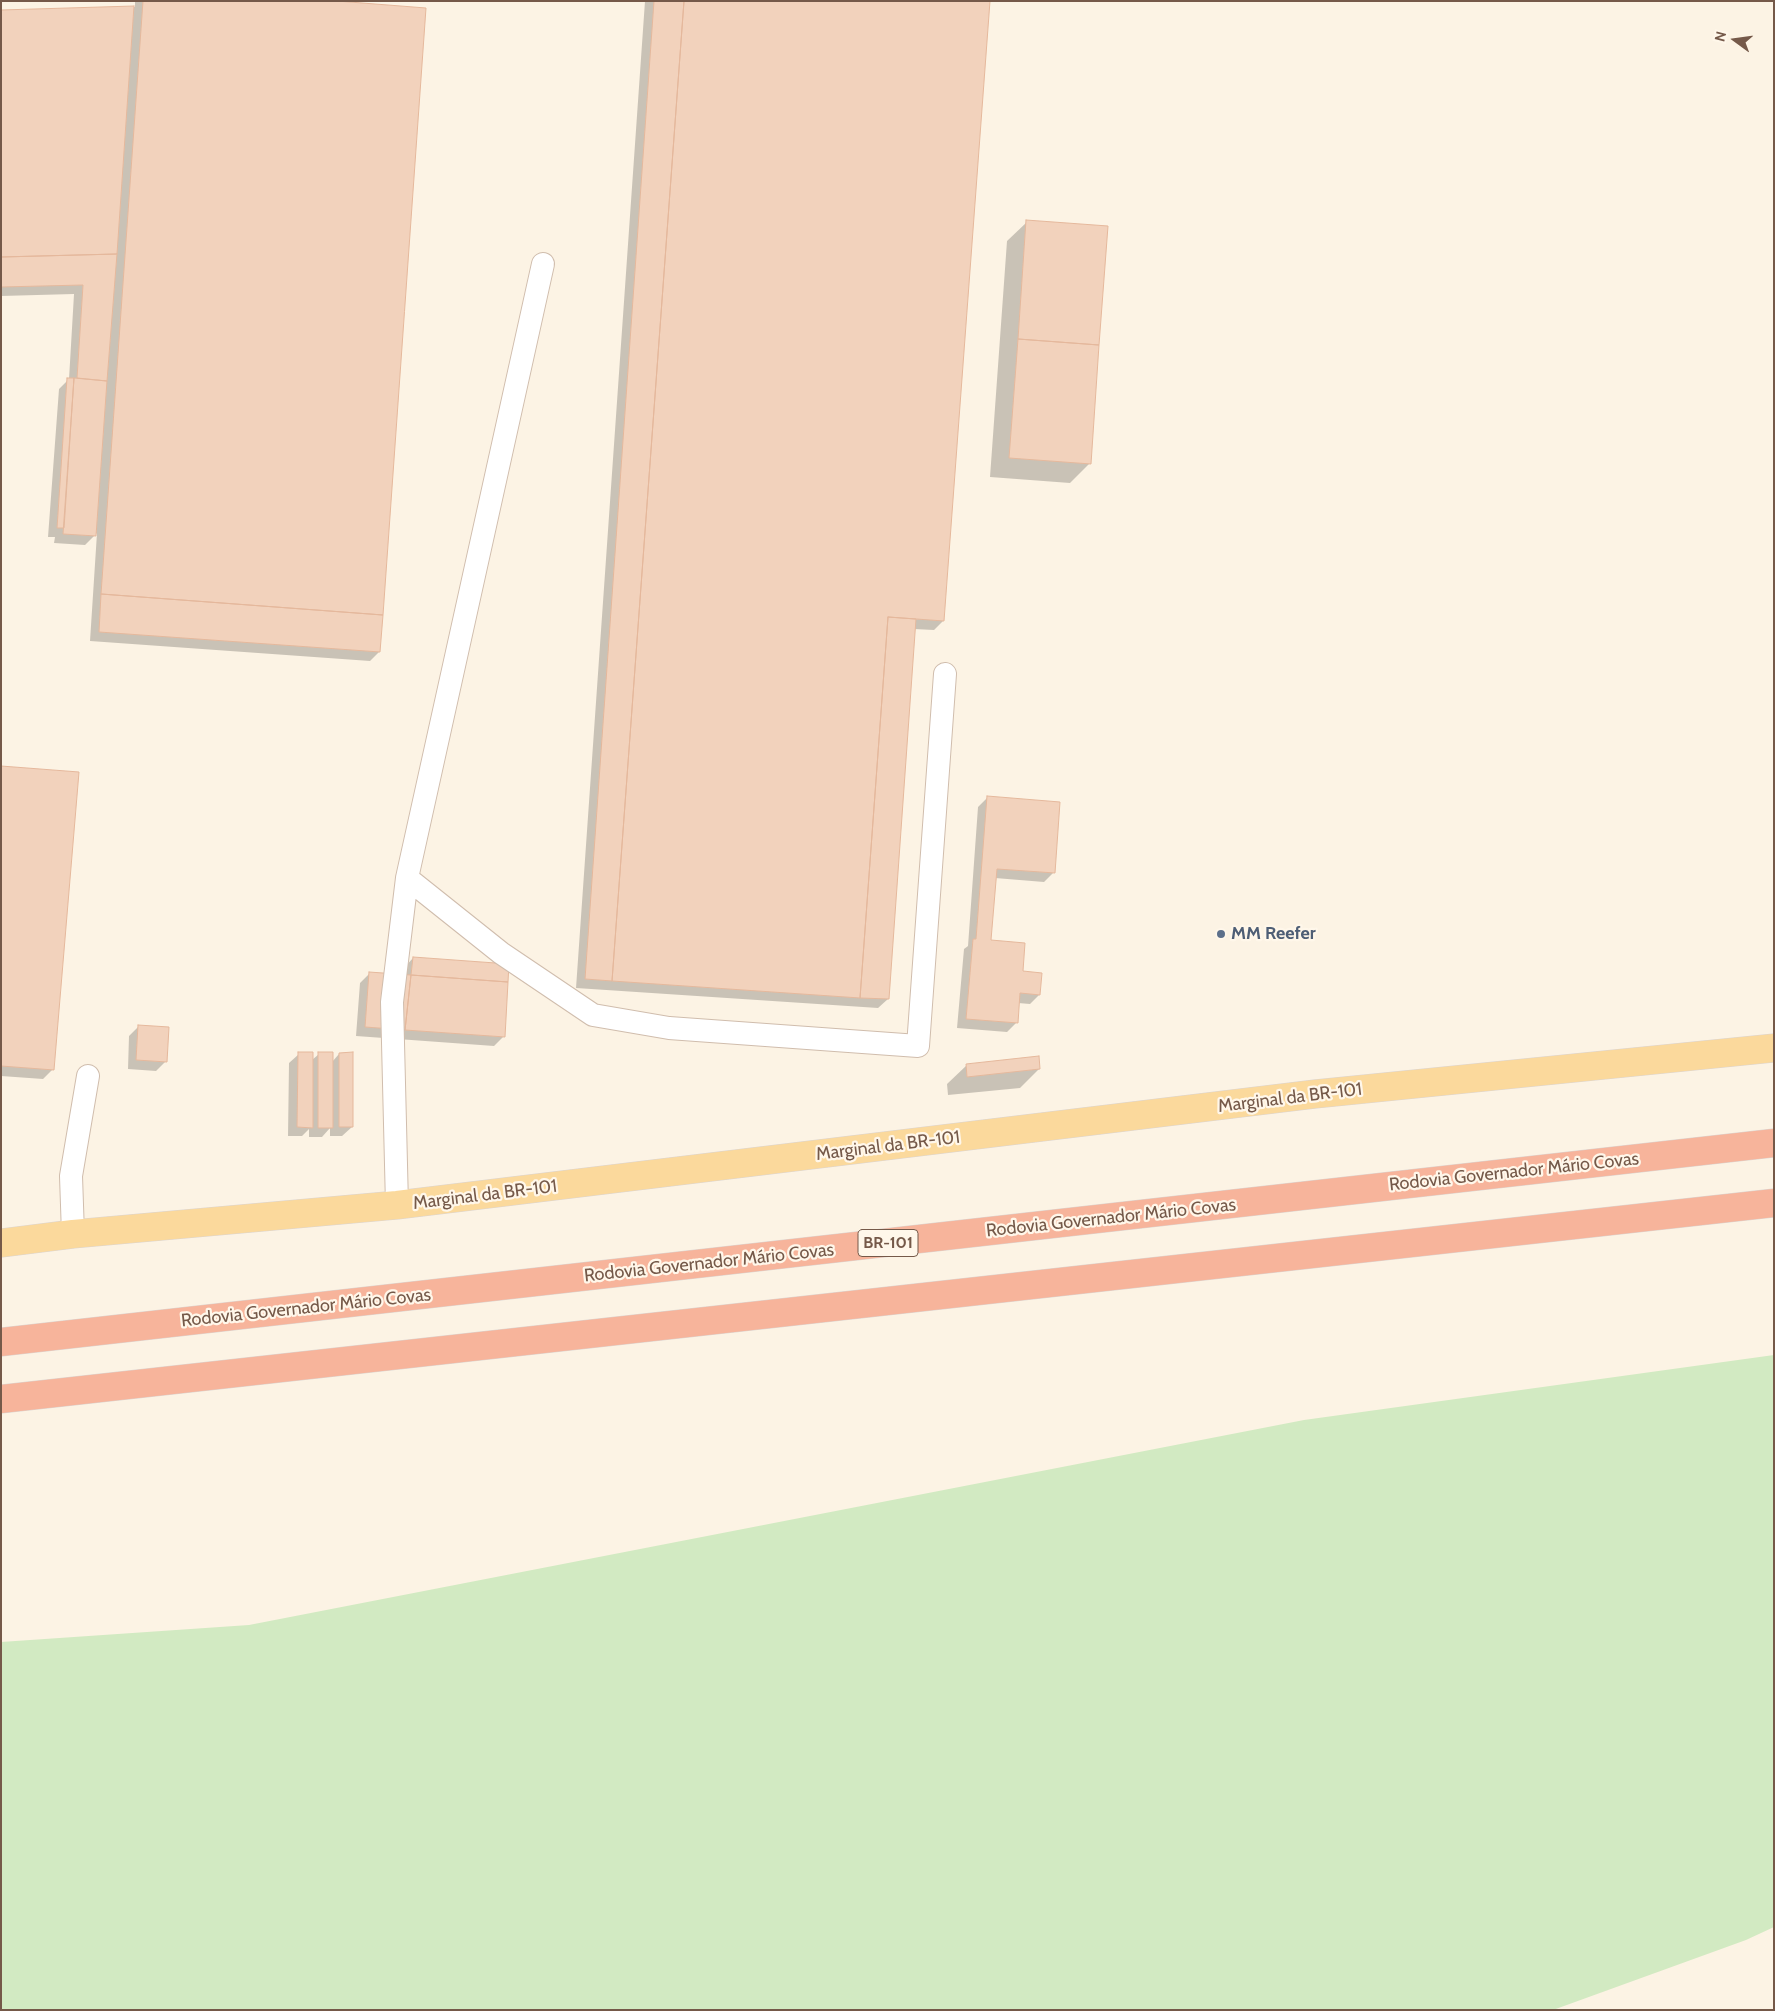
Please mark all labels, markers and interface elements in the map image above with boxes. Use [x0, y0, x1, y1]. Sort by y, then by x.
north arrow [1710, 15, 1760, 65]
text: N [1711, 29, 1730, 43]
place label: MM Reefer [1231, 923, 1316, 945]
marker: MM Reefer [1215, 928, 1227, 940]
street label: Marginal da BR-101 [1217, 1078, 1363, 1118]
street label: Marginal da BR-101 [815, 1126, 961, 1166]
street label: Rodovia Governador Mário Covas [1388, 1148, 1640, 1196]
street label: Marginal da BR-101 [412, 1175, 558, 1215]
street label: Rodovia Governador Mário Covas [985, 1194, 1237, 1242]
road number: BR-101 [858, 1230, 918, 1256]
street label: Rodovia Governador Mário Covas [583, 1239, 835, 1287]
street label: Rodovia Governador Mário Covas [180, 1284, 432, 1332]

